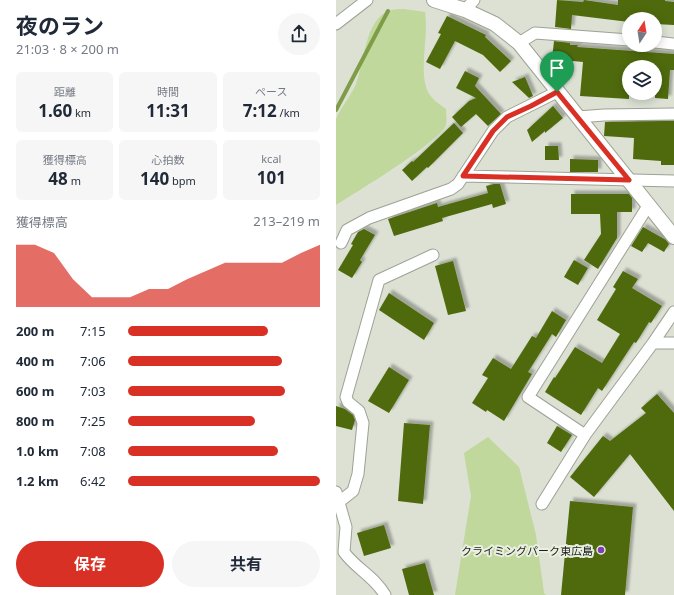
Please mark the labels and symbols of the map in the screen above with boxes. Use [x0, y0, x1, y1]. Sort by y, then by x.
north arrow [622, 12, 662, 52]
pin [540, 51, 574, 92]
place label: クライミングパーク東広島 [461, 543, 593, 558]
marker: クライミングパーク東広島 [596, 545, 606, 555]

